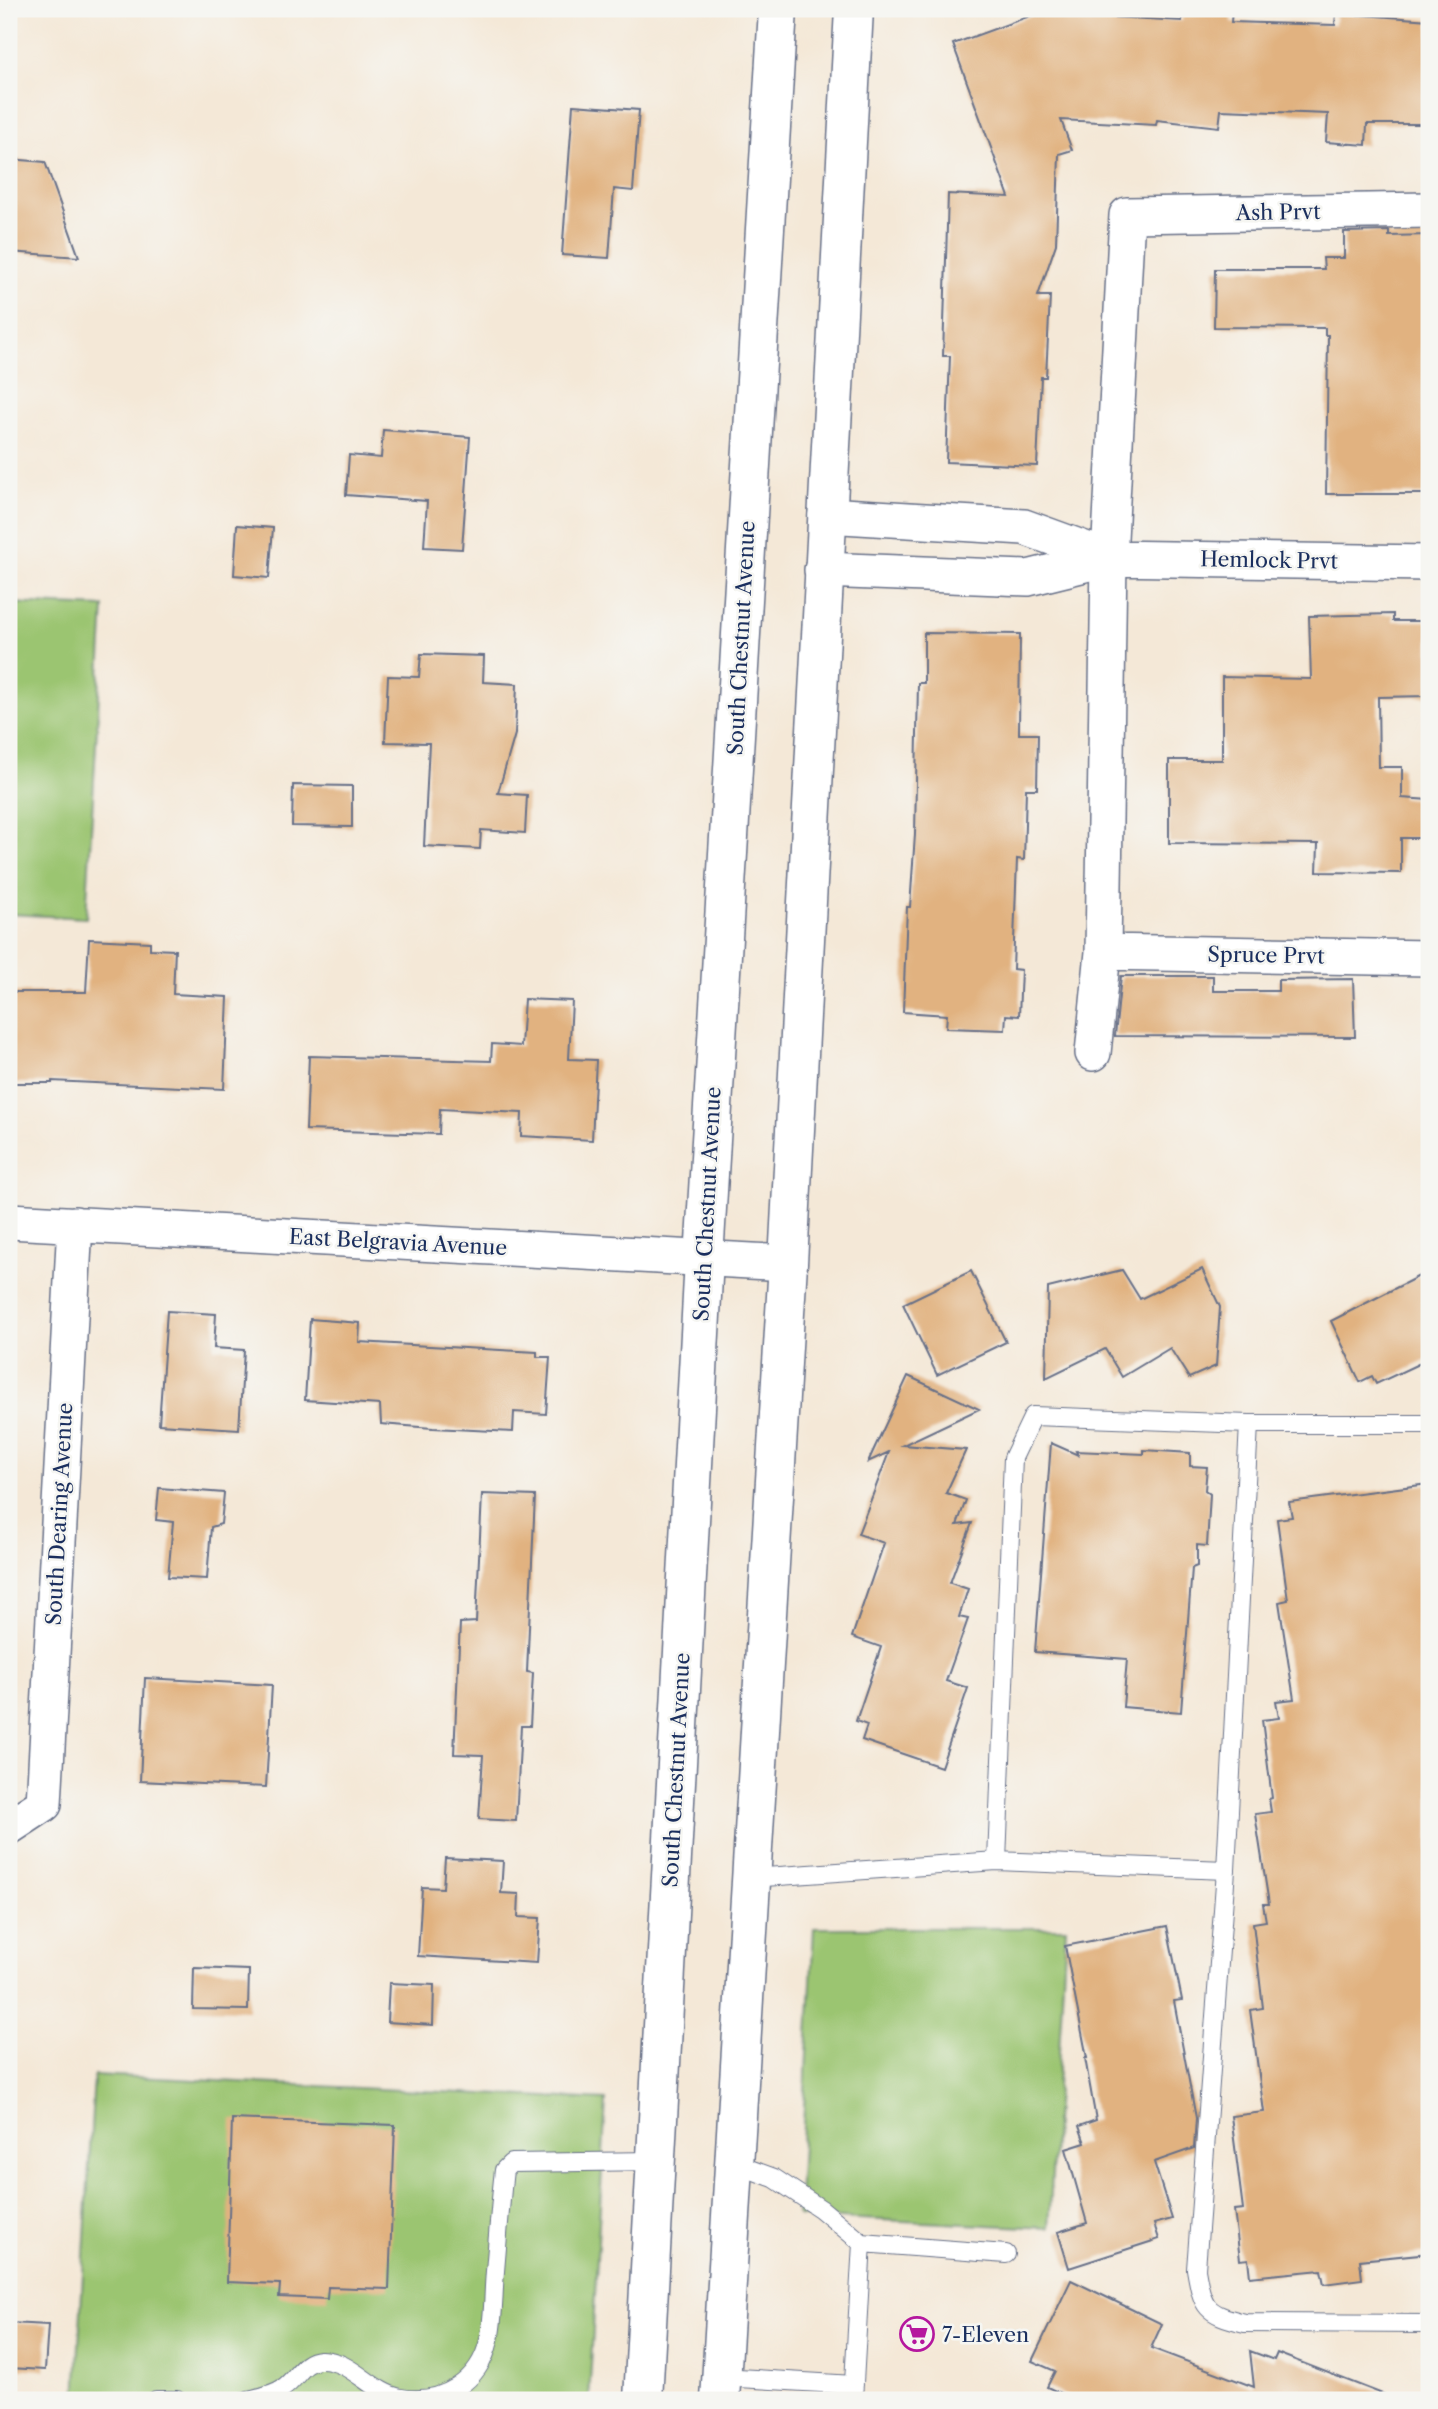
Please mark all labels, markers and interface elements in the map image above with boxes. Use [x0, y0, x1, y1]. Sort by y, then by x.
street label: Ash Prvt [1234, 199, 1321, 225]
street label: South Chestnut Avenue [722, 520, 760, 756]
street label: Hemlock Prvt [1200, 546, 1339, 574]
street label: Spruce Prvt [1207, 941, 1325, 969]
street label: South Chestnut Avenue [688, 1086, 726, 1322]
street label: East Belgravia Avenue [288, 1224, 508, 1260]
street label: South Dearing Avenue [41, 1402, 77, 1626]
street label: South Chestnut Avenue [657, 1652, 695, 1888]
supermarket icon: 7-Eleven [898, 2315, 936, 2353]
place label: 7-Eleven [942, 2322, 1029, 2347]

